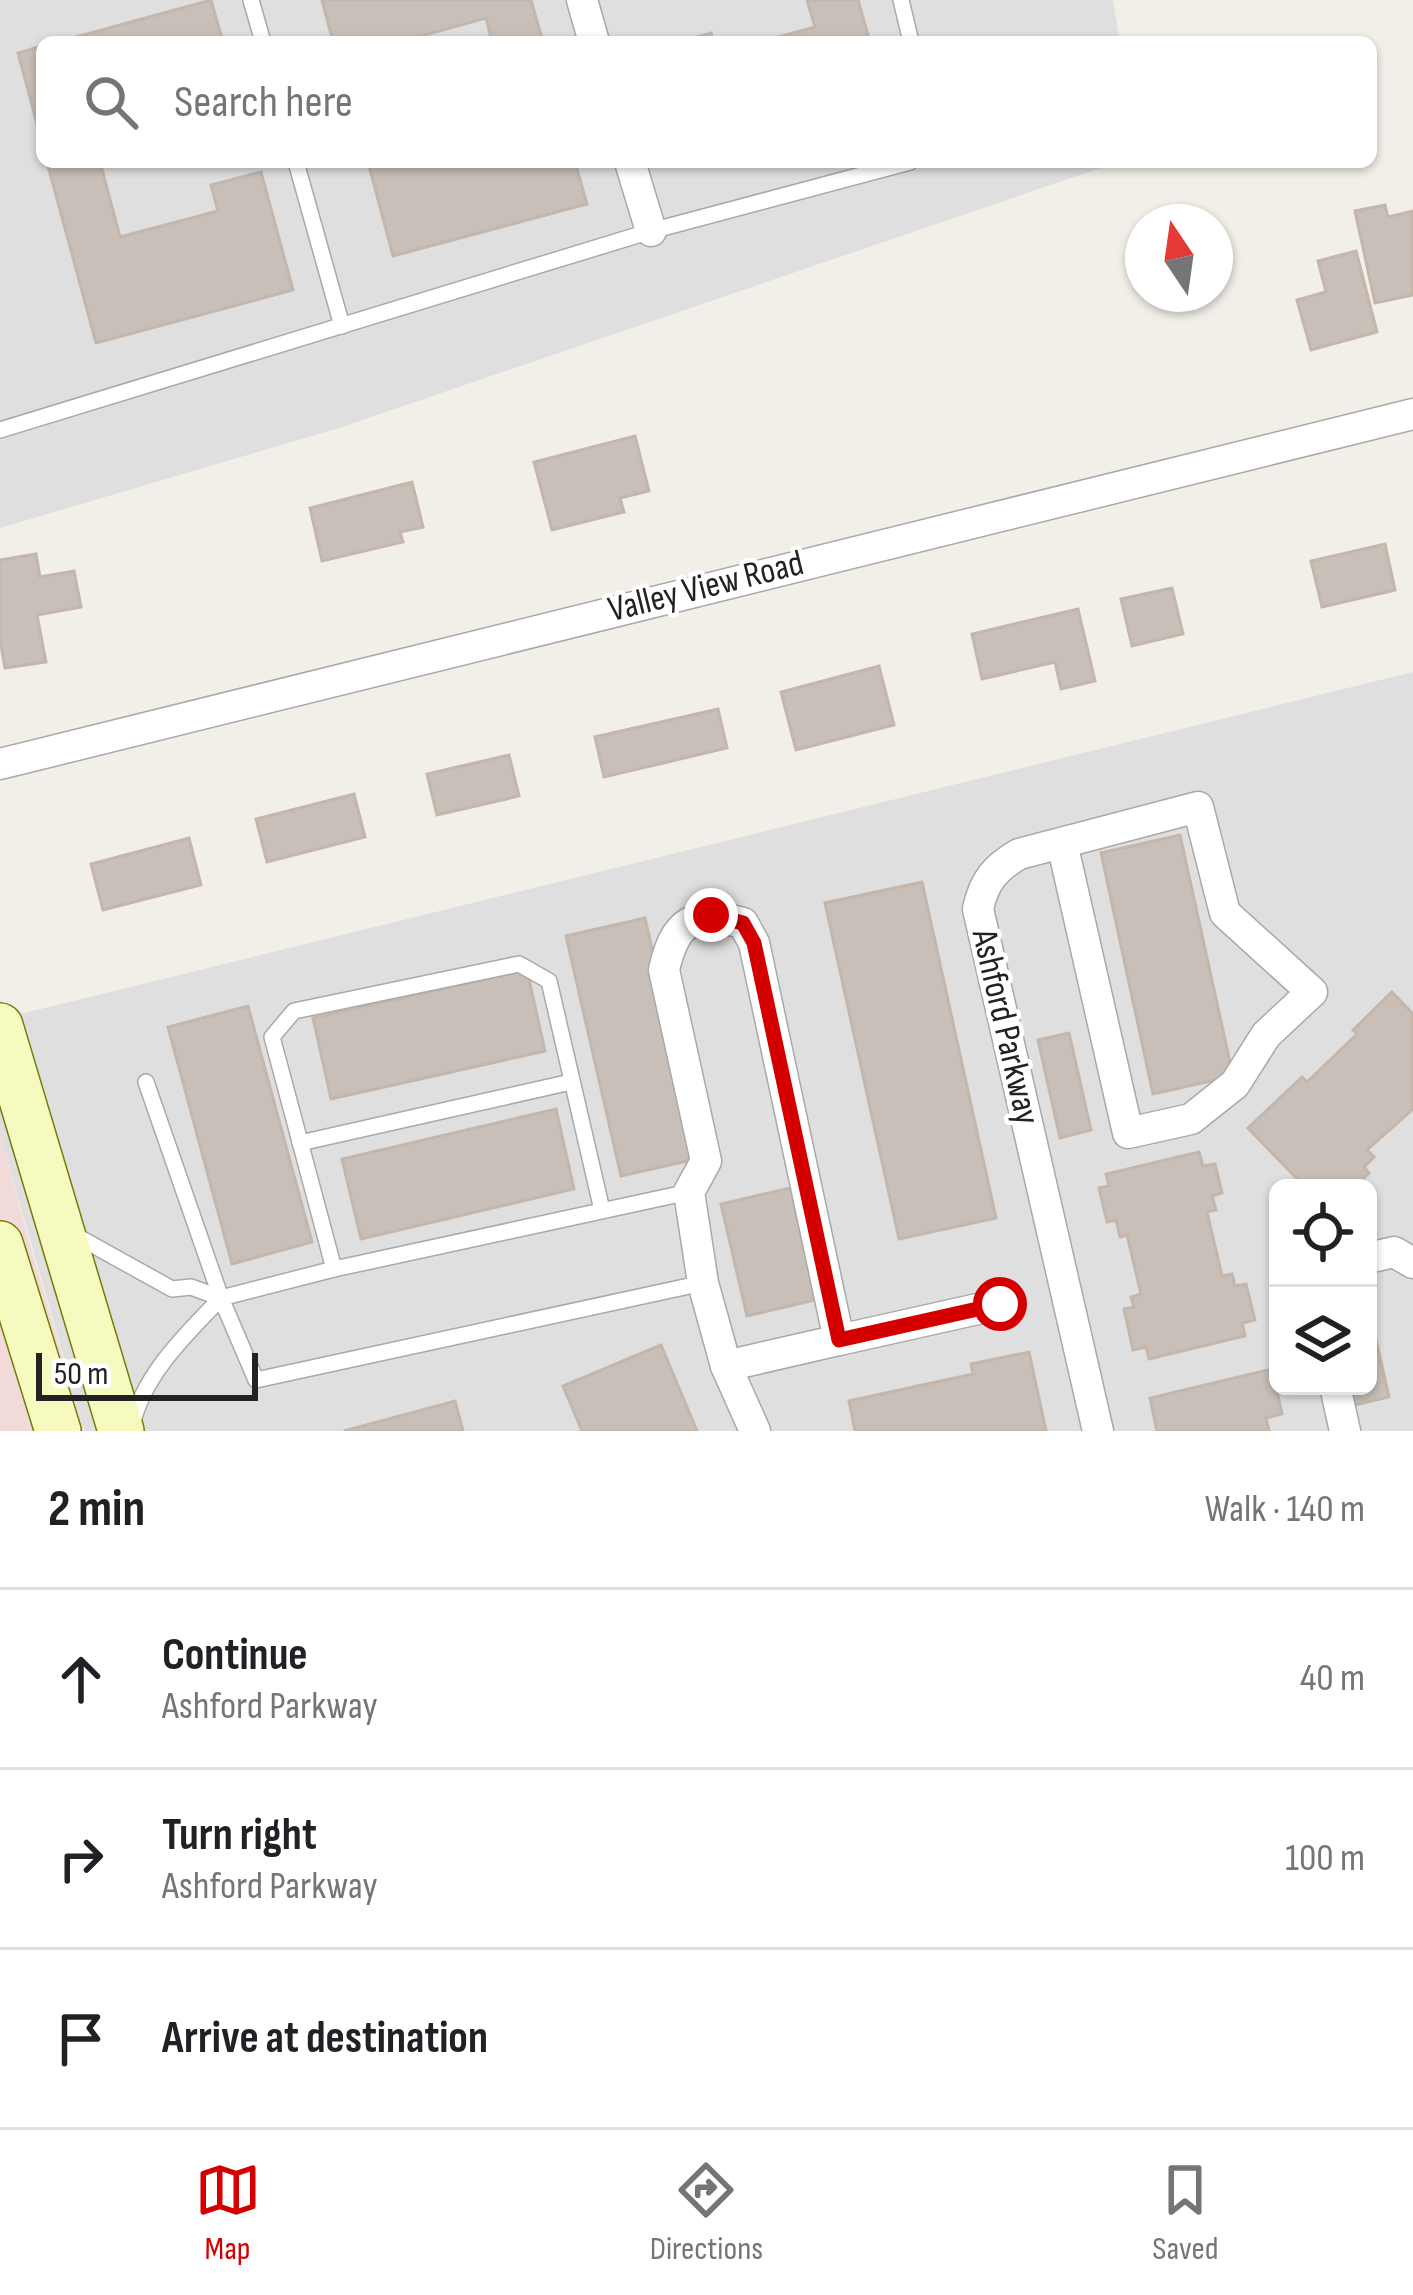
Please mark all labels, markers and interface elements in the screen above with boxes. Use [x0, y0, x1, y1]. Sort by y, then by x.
search box [36, 36, 1377, 168]
icon: search [78, 69, 144, 135]
text: Search here [174, 75, 353, 130]
north arrow [1125, 204, 1233, 312]
street label: Valley View Road [604, 542, 808, 632]
route end [684, 888, 738, 942]
street label: Ashford Parkway [961, 924, 1048, 1129]
map controls [1269, 1179, 1377, 1395]
button: locate [1269, 1179, 1377, 1287]
route start [973, 1277, 1027, 1331]
button: layers [1269, 1287, 1377, 1395]
scale bar [36, 1347, 258, 1400]
text: 50 m [54, 1354, 108, 1394]
text: 2 min [48, 1479, 145, 1540]
text: Walk · 140 m [1205, 1486, 1365, 1533]
text: Continue [162, 1628, 308, 1683]
icon: ahead [48, 1646, 114, 1712]
text: 40 m [1300, 1655, 1365, 1702]
text: Ashford Parkway [162, 1683, 377, 1730]
text: Turn right [162, 1808, 317, 1863]
icon: right [48, 1826, 114, 1892]
text: 100 m [1285, 1835, 1365, 1882]
text: Ashford Parkway [162, 1863, 377, 1910]
icon: arrive [48, 2006, 114, 2072]
text: Arrive at destination [162, 2011, 488, 2066]
tab: Map [195, 2157, 261, 2269]
tab: Directions [650, 2157, 763, 2269]
tab: Saved [1152, 2157, 1218, 2269]

